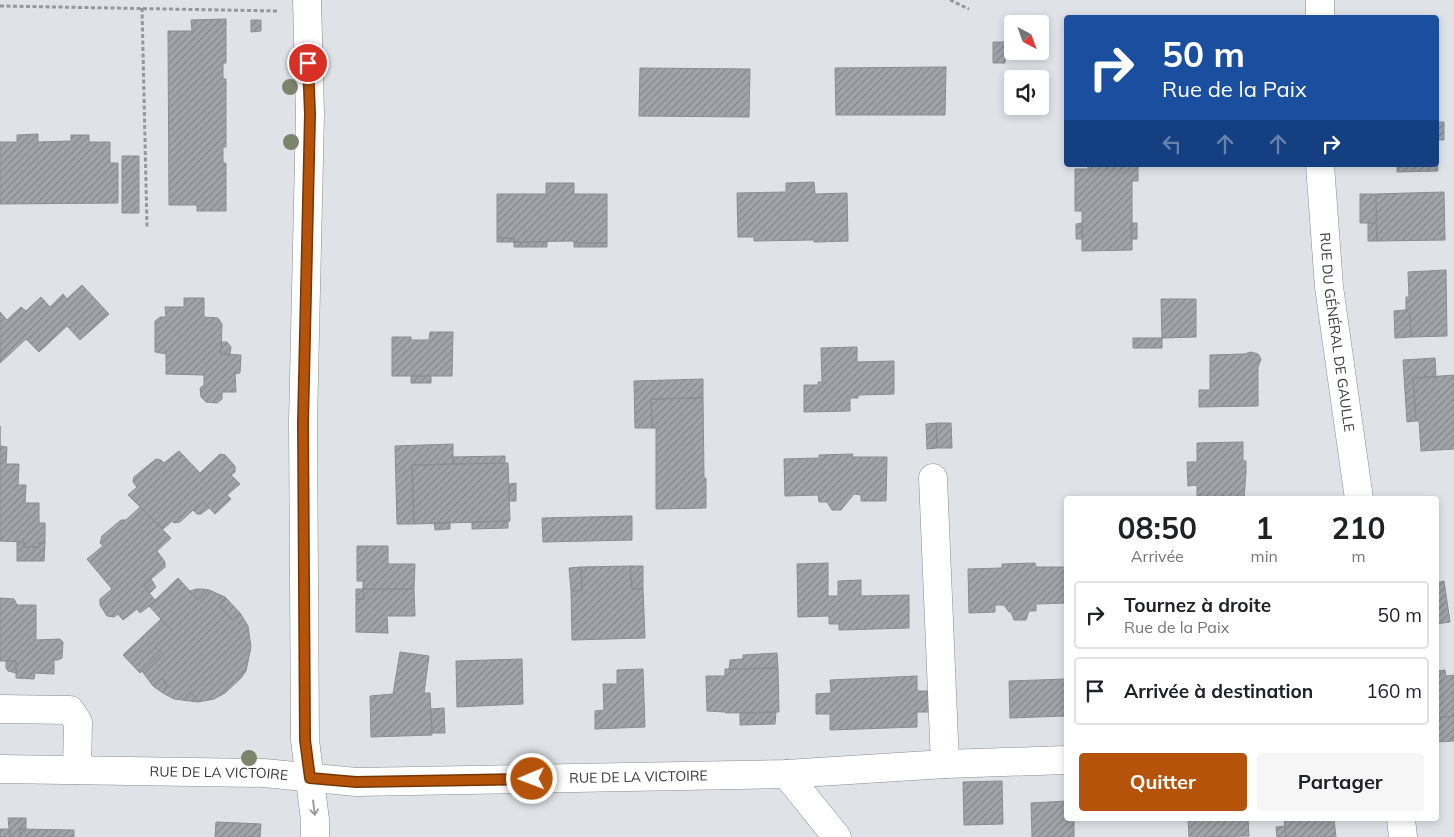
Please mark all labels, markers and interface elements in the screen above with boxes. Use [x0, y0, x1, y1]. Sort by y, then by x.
north arrow [1004, 15, 1049, 60]
map controls [1004, 15, 1049, 115]
text: 50 m [1162, 32, 1245, 76]
icon: right [1079, 35, 1144, 100]
pin [287, 42, 329, 84]
icon: arrive [294, 49, 322, 77]
button: sound [1004, 70, 1049, 115]
text: Rue de la Paix [1162, 75, 1307, 103]
icon: left [1158, 130, 1186, 158]
icon: ahead [1211, 130, 1239, 158]
icon: ahead [1264, 130, 1292, 158]
icon: right [1317, 130, 1345, 158]
street label: RUE DU GÉNÉRAL DE GAULLE [1316, 232, 1358, 433]
text: 08:50 [1118, 509, 1197, 547]
text: 1 [1255, 509, 1273, 547]
text: 210 [1331, 509, 1385, 547]
text: Arrivée [1131, 546, 1184, 566]
text: min [1251, 546, 1278, 566]
text: m [1351, 546, 1365, 566]
text: Tournez à droite [1124, 593, 1271, 617]
icon: right [1081, 601, 1109, 629]
text: 50 m [1378, 603, 1422, 627]
text: Rue de la Paix [1124, 617, 1229, 637]
icon: arrive [1081, 677, 1109, 705]
text: Arrivée à destination [1124, 679, 1313, 703]
text: 160 m [1366, 679, 1422, 703]
position arrow [505, 752, 557, 804]
button: Quitter [1079, 753, 1247, 811]
button: Partager [1257, 753, 1424, 811]
street label: RUE DE LA VICTOIRE [150, 762, 289, 784]
street label: RUE DE LA VICTOIRE [569, 766, 708, 787]
one-way arrow [309, 799, 319, 815]

